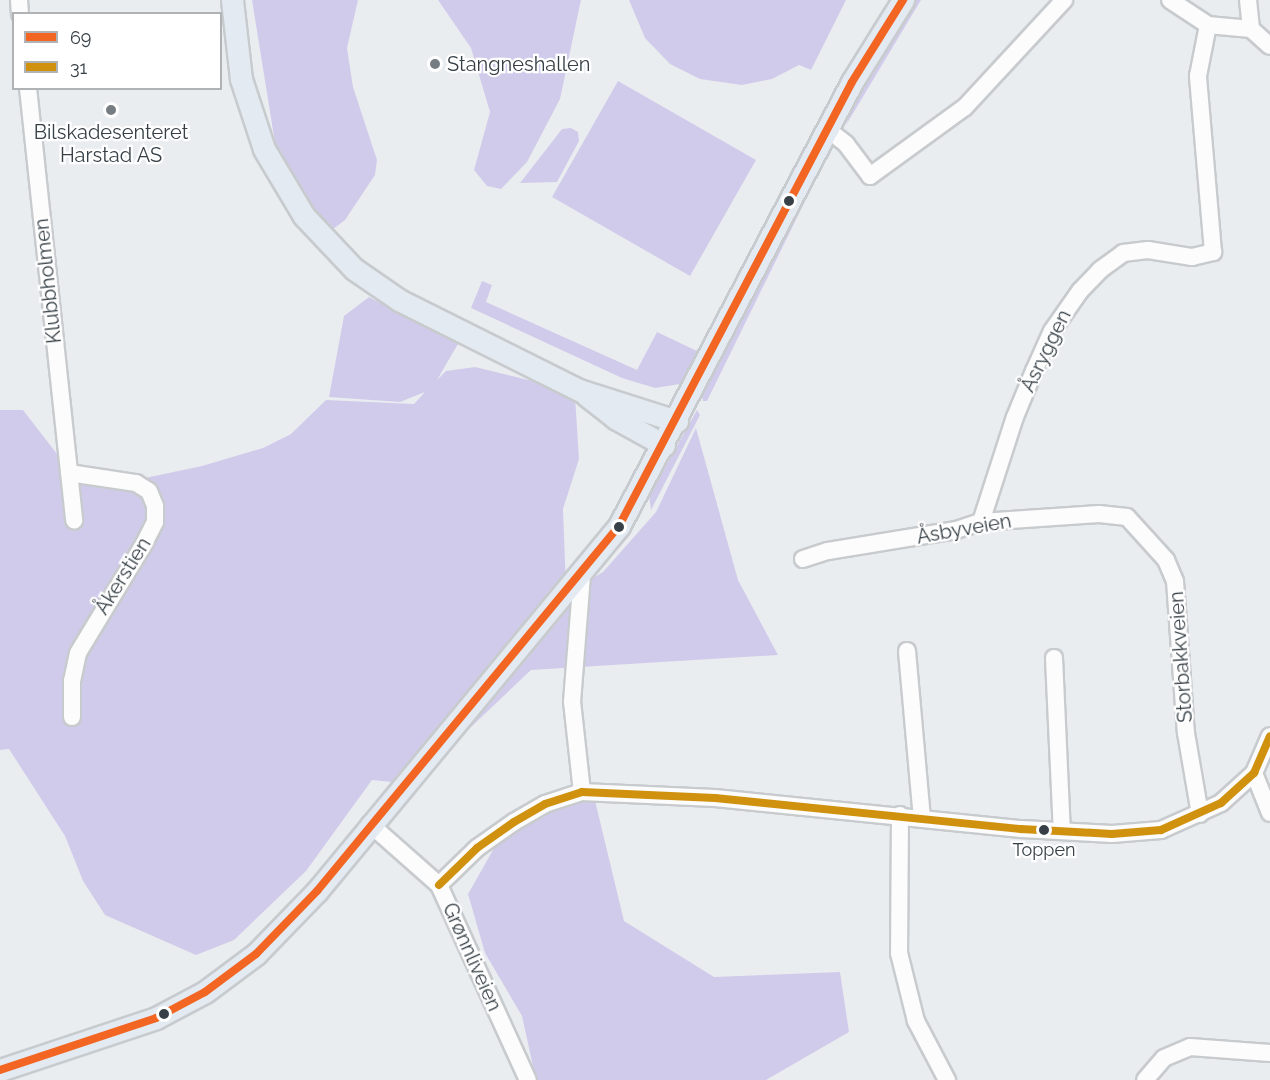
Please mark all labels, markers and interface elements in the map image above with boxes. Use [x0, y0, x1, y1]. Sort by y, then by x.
legend [12, 12, 222, 90]
text: 69 [70, 27, 91, 48]
place label: Stangneshallen [447, 52, 590, 76]
text: 31 [70, 57, 87, 78]
marker: Stangneshallen [428, 57, 442, 71]
marker: Bilskadesenteret Harstad AS [104, 103, 118, 117]
place label: Bilskadesenteret Harstad AS [34, 120, 188, 167]
unlabelled marker [783, 195, 795, 207]
street label: Klubbholmen [29, 217, 67, 345]
street label: Åsryggen [1016, 306, 1076, 396]
street label: Åsbyveien [915, 509, 1013, 549]
unlabelled marker [613, 521, 625, 533]
street label: Åkerstien [90, 533, 156, 619]
street label: Storbakkveien [1164, 590, 1198, 724]
marker: Toppen [1038, 824, 1050, 836]
place label: Toppen [1013, 839, 1075, 861]
street label: Grønnliveien [437, 899, 507, 1015]
unlabelled marker [158, 1008, 170, 1020]

